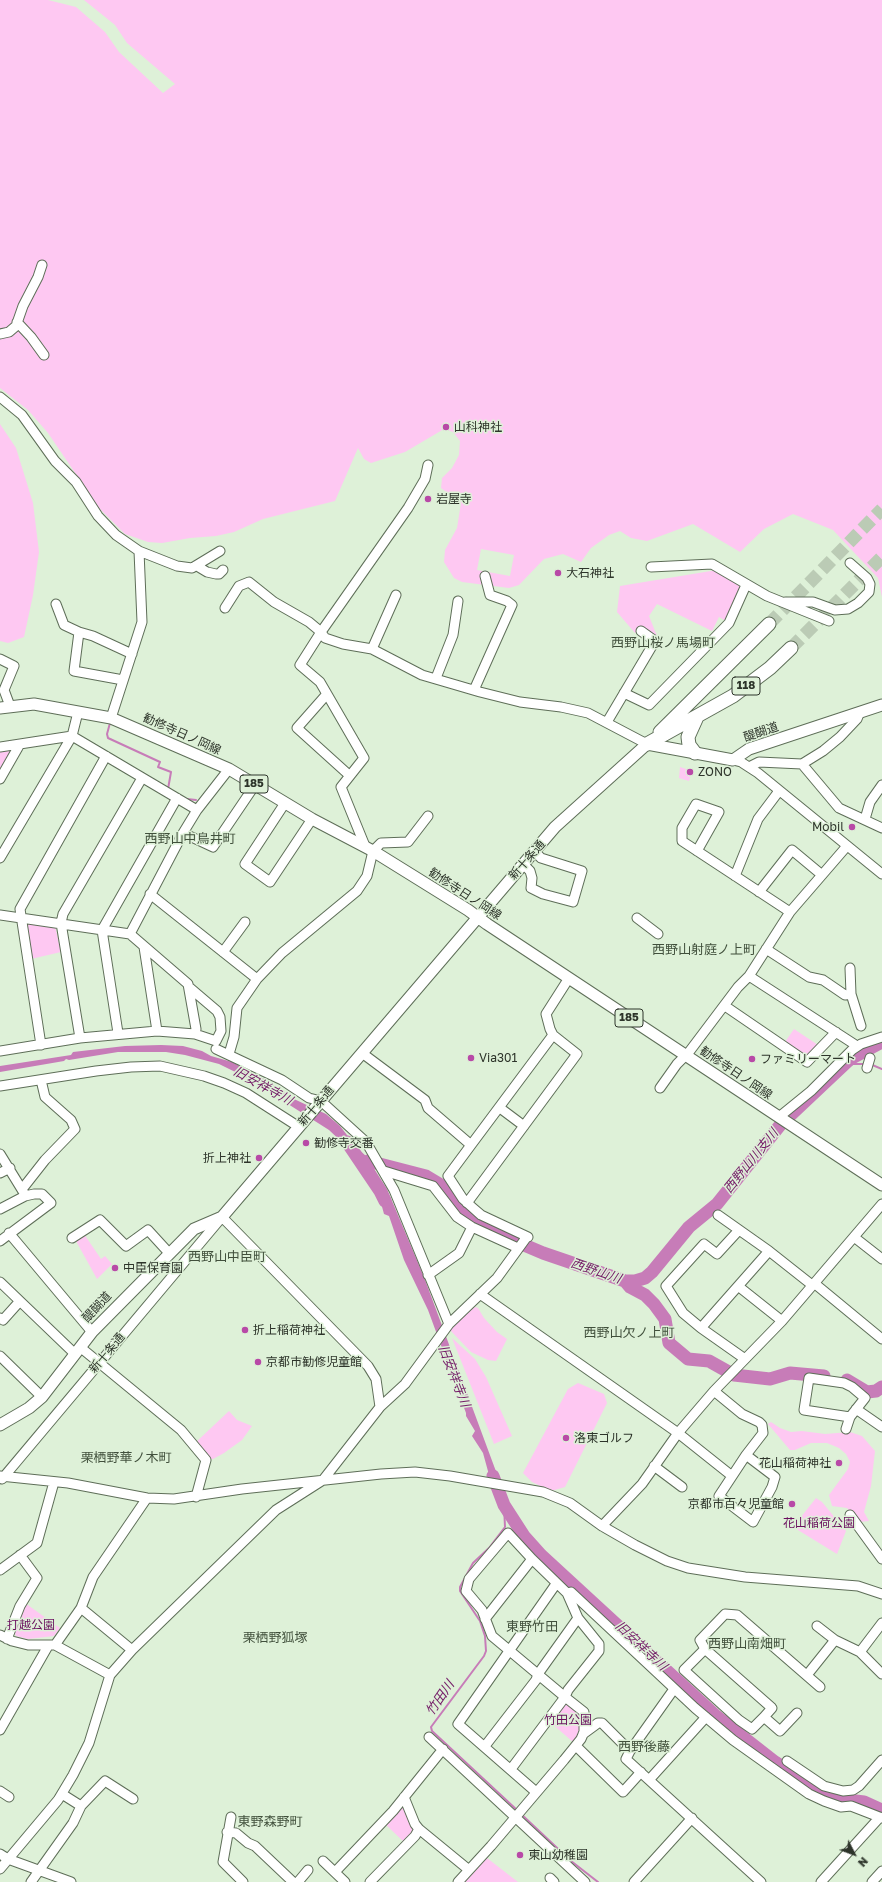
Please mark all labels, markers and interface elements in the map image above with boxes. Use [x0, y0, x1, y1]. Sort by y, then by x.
place label: 山科神社 [454, 420, 502, 434]
marker: 山科神社 [441, 422, 451, 432]
place label: 岩屋寺 [436, 492, 472, 506]
marker: 岩屋寺 [423, 494, 433, 504]
place label: 大石神社 [566, 566, 614, 580]
marker: 大石神社 [553, 568, 563, 578]
district label: 西野山桜ノ馬場町 [611, 635, 715, 651]
road number: 118 [732, 677, 760, 695]
street label: 勧修寺日ノ岡線 [141, 710, 223, 758]
street label: 醍醐道 [742, 719, 780, 745]
place label: ZONO [698, 765, 732, 779]
marker: ZONO [685, 767, 695, 777]
road number: 185 [240, 775, 268, 793]
place label: Mobil [812, 820, 844, 834]
marker: Mobil [847, 822, 857, 832]
district label: 西野山中鳥井町 [145, 831, 235, 847]
street label: 新十条通 [506, 837, 548, 883]
street label: 勧修寺日ノ岡線 [426, 865, 504, 923]
district label: 西野山射庭ノ上町 [652, 942, 756, 958]
road number: 185 [615, 1009, 643, 1027]
street label: 勧修寺日ノ岡線 [697, 1044, 775, 1102]
place label: Via301 [479, 1051, 517, 1065]
place label: ファミリーマート [760, 1052, 856, 1066]
marker: Via301 [466, 1053, 476, 1063]
marker: ファミリーマート [747, 1054, 757, 1064]
water label: 旧安祥寺川 [231, 1063, 295, 1109]
street label: 新十条通 [295, 1083, 337, 1129]
water label: 西野山川支川 [720, 1126, 782, 1196]
place label: 勧修寺交番 [314, 1136, 374, 1150]
marker: 勧修寺交番 [301, 1138, 311, 1148]
place label: 折上神社 [203, 1151, 251, 1165]
marker: 折上神社 [254, 1153, 264, 1163]
district label: 西野山中臣町 [188, 1249, 266, 1265]
water label: 西野山川 [569, 1255, 623, 1287]
place label: 中臣保育園 [123, 1261, 183, 1275]
marker: 中臣保育園 [110, 1263, 120, 1273]
street label: 醍醐道 [79, 1289, 115, 1325]
place label: 折上稲荷神社 [253, 1323, 325, 1337]
marker: 折上稲荷神社 [240, 1325, 250, 1335]
district label: 西野山欠ノ上町 [584, 1325, 674, 1341]
street label: 新十条通 [86, 1330, 128, 1376]
water label: 旧安祥寺川 [435, 1343, 473, 1409]
place label: 京都市勧修児童館 [266, 1355, 362, 1369]
marker: 京都市勧修児童館 [253, 1357, 263, 1367]
place label: 洛東ゴルフ [574, 1431, 634, 1445]
marker: 洛東ゴルフ [561, 1433, 571, 1443]
district label: 栗栖野華ノ木町 [81, 1450, 171, 1466]
place label: 花山稲荷神社 [759, 1456, 831, 1470]
marker: 花山稲荷神社 [834, 1458, 844, 1468]
place label: 京都市百々児童館 [688, 1497, 784, 1511]
marker: 京都市百々児童館 [787, 1499, 797, 1509]
park label: 花山稲荷公園 [783, 1516, 855, 1530]
park label: 打越公園 [7, 1618, 55, 1632]
water label: 旧安祥寺川 [612, 1618, 670, 1674]
district label: 東野竹田 [506, 1619, 558, 1635]
district label: 栗栖野狐塚 [243, 1630, 307, 1646]
district label: 西野山南畑町 [708, 1636, 786, 1652]
water label: 竹田川 [422, 1678, 458, 1718]
park label: 竹田公園 [544, 1713, 592, 1727]
district label: 西野後藤 [618, 1739, 670, 1755]
district label: 東野森野町 [238, 1814, 302, 1830]
north arrow [834, 1834, 874, 1874]
place label: 東山幼稚園 [528, 1848, 588, 1862]
marker: 東山幼稚園 [515, 1850, 525, 1860]
text: N [856, 1855, 871, 1870]

